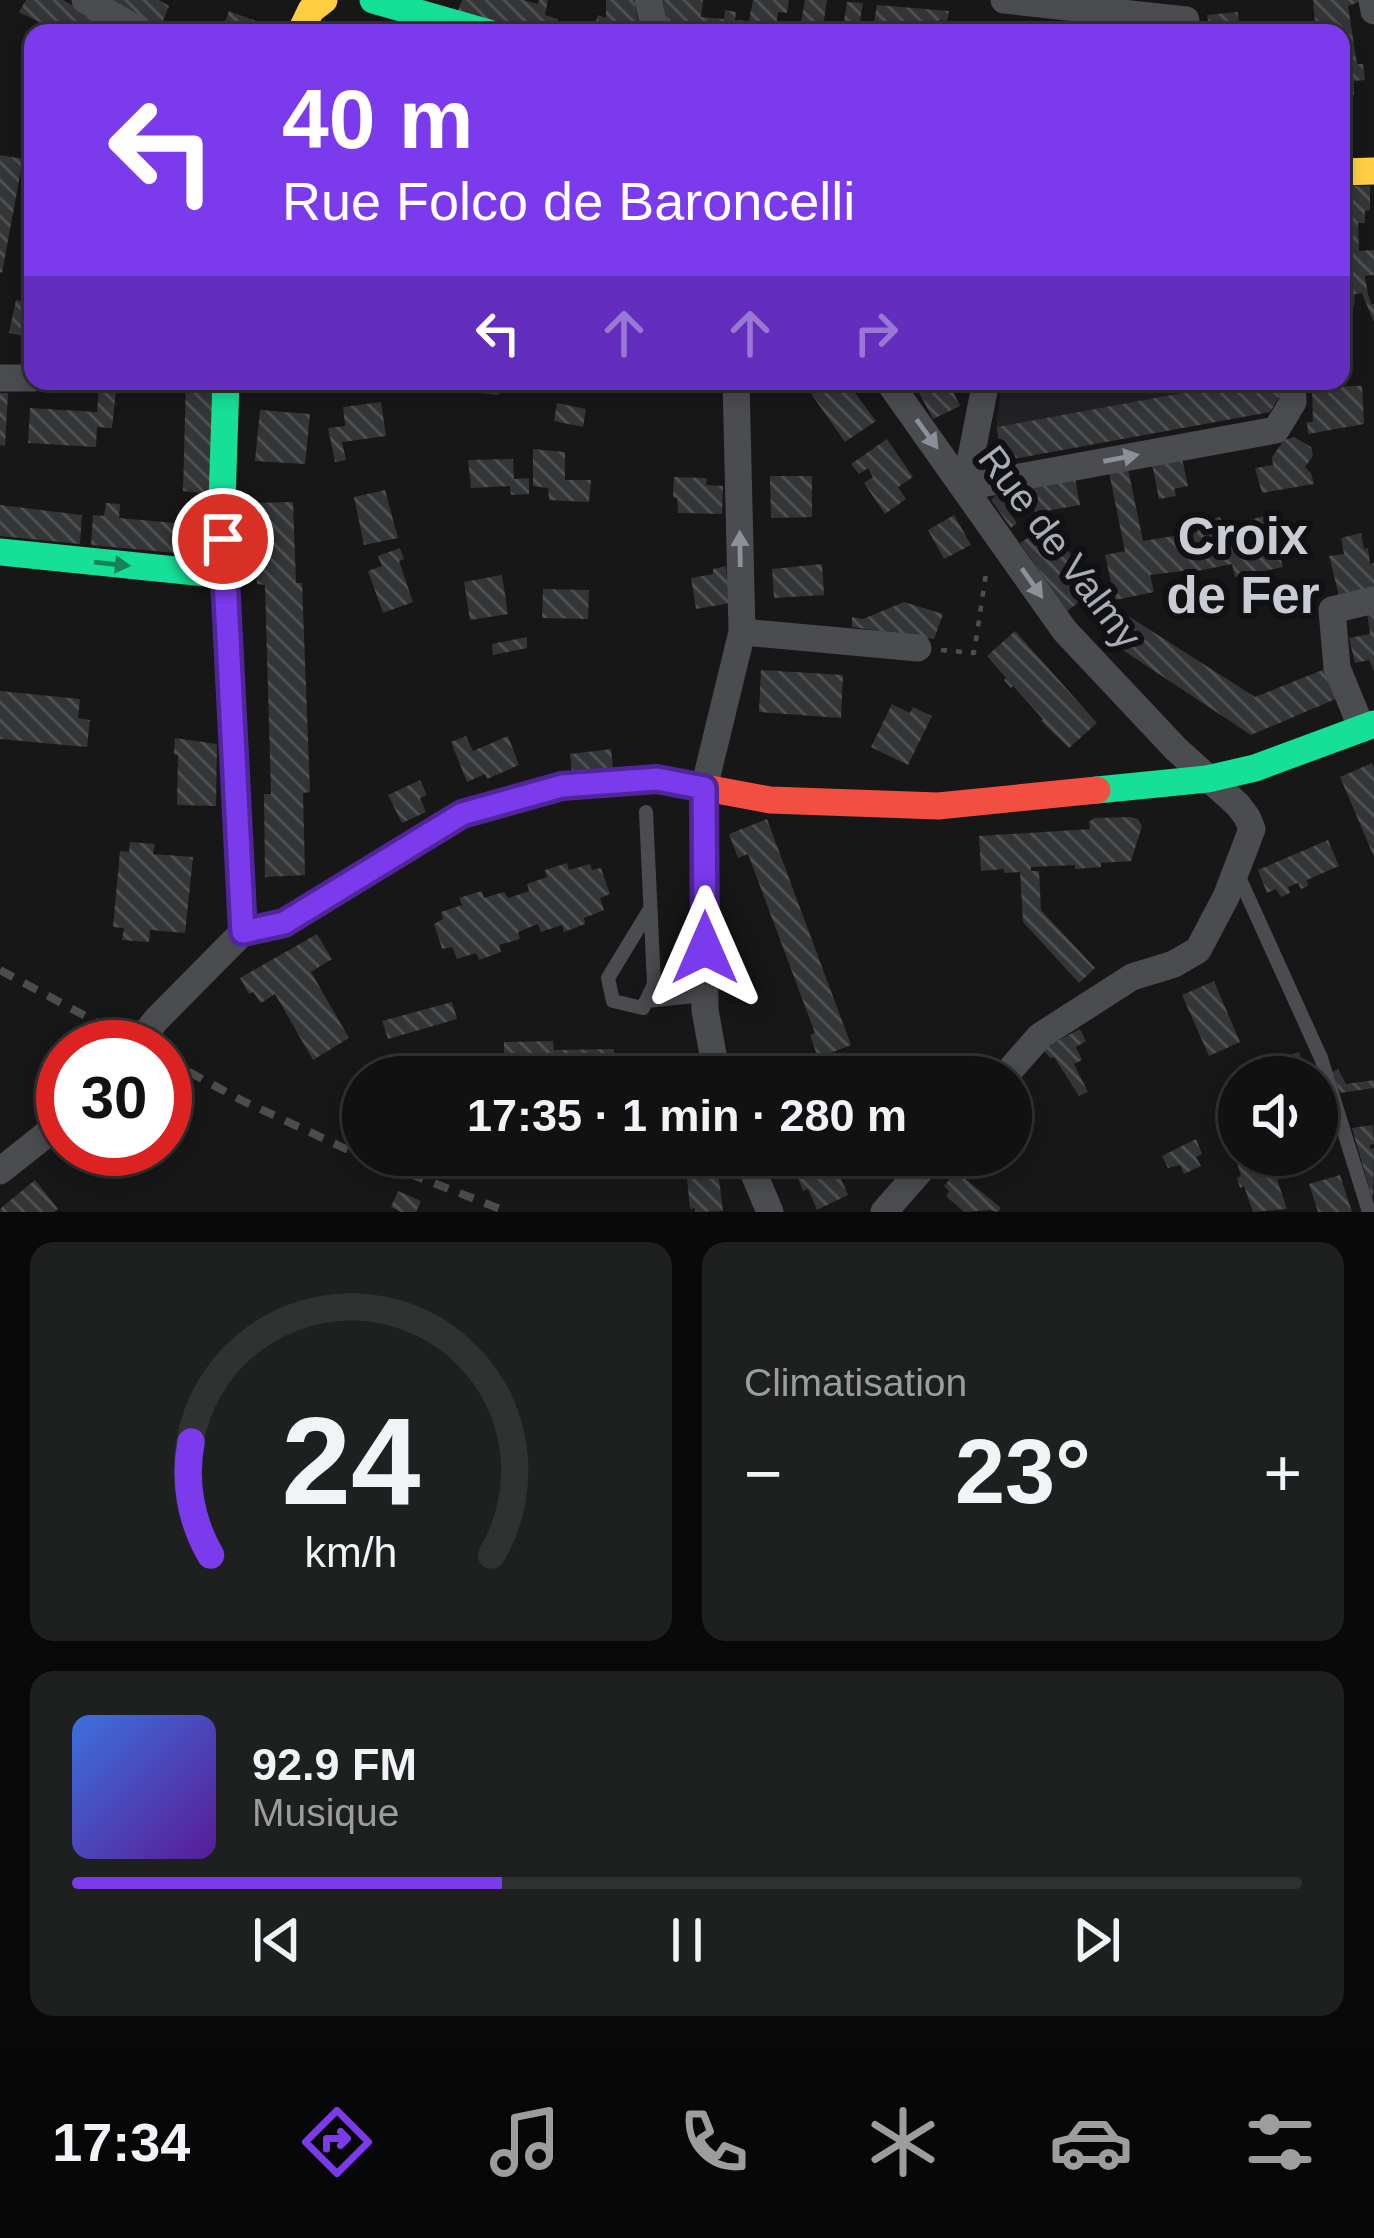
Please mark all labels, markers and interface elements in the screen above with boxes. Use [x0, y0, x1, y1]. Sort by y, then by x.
icon: left [84, 72, 240, 228]
text: 40 m [282, 72, 473, 166]
text: Rue Folco de Baroncelli [282, 171, 855, 231]
icon: left [465, 300, 531, 366]
icon: ahead [591, 300, 657, 366]
icon: ahead [717, 300, 783, 366]
icon: right [843, 300, 909, 366]
one-way arrow [915, 418, 938, 450]
street label: Rue de Valmy [970, 437, 1150, 657]
one-way arrow [1103, 449, 1141, 467]
pin [172, 488, 274, 590]
icon: arrive [190, 506, 256, 572]
district label: Croix de Fer [1166, 508, 1320, 624]
one-way arrow [731, 529, 750, 567]
one-way arrow [94, 555, 132, 574]
one-way arrow [1020, 567, 1043, 600]
position arrow [642, 885, 768, 1011]
speed limit sign: 30 [36, 1020, 192, 1176]
map controls [1218, 1056, 1338, 1176]
button: sound [1218, 1056, 1338, 1176]
text: 17:35 · 1 min · 280 m [467, 1090, 907, 1141]
text: Climatisation [744, 1361, 967, 1404]
text: 24 [282, 1391, 420, 1530]
text: 23° [955, 1422, 1091, 1522]
text: − [744, 1436, 783, 1510]
text: + [1263, 1436, 1302, 1510]
text: km/h [305, 1527, 397, 1575]
text: 92.9 FM [252, 1739, 417, 1790]
text: Musique [252, 1791, 399, 1834]
icon: previous [244, 1907, 310, 1973]
icon: pause [654, 1907, 720, 1973]
icon: next [1064, 1907, 1130, 1973]
icon: directions [295, 2100, 379, 2184]
icon: music [483, 2100, 567, 2184]
icon: phone [672, 2100, 756, 2184]
icon: climate [861, 2100, 945, 2184]
icon: car [1049, 2100, 1133, 2184]
icon: filters [1238, 2100, 1322, 2184]
text: 17:34 [52, 2112, 190, 2172]

